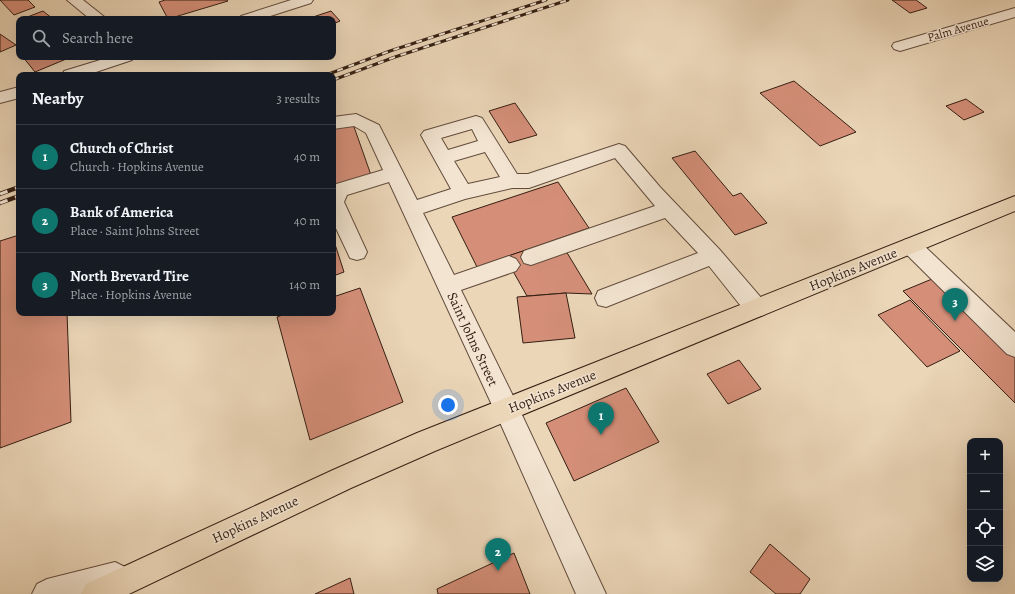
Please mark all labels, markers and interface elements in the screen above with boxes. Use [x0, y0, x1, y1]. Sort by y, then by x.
street label: Palm Avenue [926, 13, 990, 45]
search box [16, 16, 336, 60]
icon: search [30, 27, 52, 49]
text: Search here [62, 28, 133, 48]
text: Nearby [32, 87, 83, 110]
text: 3 results [276, 90, 320, 107]
text: Church of Christ [70, 138, 173, 158]
text: 1 [43, 148, 47, 165]
text: 40 m [294, 148, 320, 165]
text: Church · Hopkins Avenue [70, 158, 204, 175]
text: Bank of America [70, 202, 174, 222]
text: 2 [42, 212, 48, 229]
text: 40 m [294, 212, 320, 229]
text: Place · Saint Johns Street [70, 222, 200, 239]
street label: Hopkins Avenue [806, 243, 900, 296]
text: North Brevard Tire [70, 266, 189, 286]
text: 3 [42, 276, 48, 293]
text: 140 m [289, 276, 320, 293]
text: Place · Hopkins Avenue [70, 286, 192, 303]
pin: 3 [942, 288, 968, 321]
street label: Saint Johns Street [442, 289, 503, 390]
street label: Hopkins Avenue [505, 365, 599, 418]
your location [438, 395, 458, 415]
pin: 1 [588, 402, 614, 435]
map controls [967, 438, 1003, 582]
button: + [967, 438, 1003, 474]
button: − [967, 474, 1003, 510]
street label: Hopkins Avenue [209, 491, 302, 548]
button: locate [967, 510, 1003, 546]
pin: 2 [485, 538, 511, 571]
button: layers [967, 546, 1003, 582]

